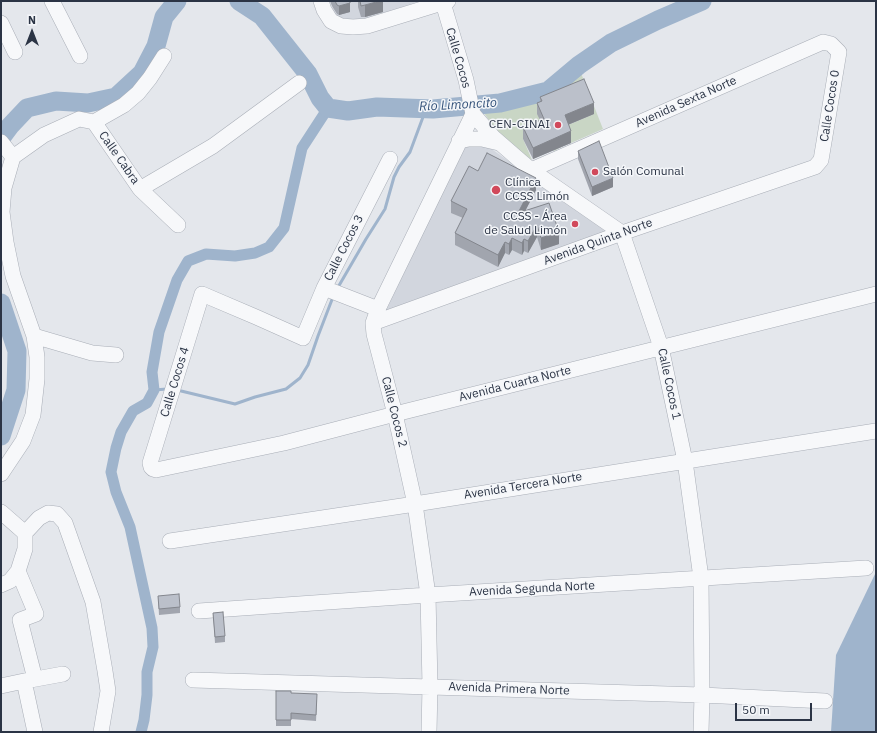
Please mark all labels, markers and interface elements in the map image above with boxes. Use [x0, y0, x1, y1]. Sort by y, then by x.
north arrow [12, 12, 52, 52]
text: N [28, 13, 36, 27]
street label: Calle Cocos [442, 26, 474, 90]
street label: Calle Cocos 0 [817, 69, 843, 143]
street label: Avenida Sexta Norte [633, 73, 739, 131]
water label: Río Limoncito [419, 95, 497, 115]
place label: CEN-CINAI [489, 118, 550, 132]
marker: CEN-CINAI [553, 120, 563, 130]
street label: Calle Cabra [96, 129, 142, 187]
place label: Salón Comunal [603, 165, 684, 179]
marker: Salón Comunal [590, 167, 600, 177]
place label: Clínica CCSS Limón [505, 176, 569, 204]
marker: Clínica CCSS Limón [490, 184, 502, 196]
place label: CCSS - Área de Salud Limón [484, 210, 567, 238]
street label: Calle Cocos 3 [321, 212, 367, 284]
street label: Avenida Quinta Norte [542, 216, 654, 268]
marker: CCSS - Área de Salud Limón [570, 219, 580, 229]
street label: Calle Cocos 4 [158, 345, 192, 419]
street label: Calle Cocos 1 [654, 347, 684, 421]
street label: Avenida Cuarta Norte [458, 363, 572, 405]
street label: Calle Cocos 2 [378, 375, 410, 449]
street label: Avenida Tercera Norte [463, 470, 583, 502]
street label: Avenida Segunda Norte [469, 579, 595, 599]
street label: Avenida Primera Norte [448, 680, 570, 698]
scale bar [737, 695, 814, 721]
text: 50 m [742, 702, 770, 717]

